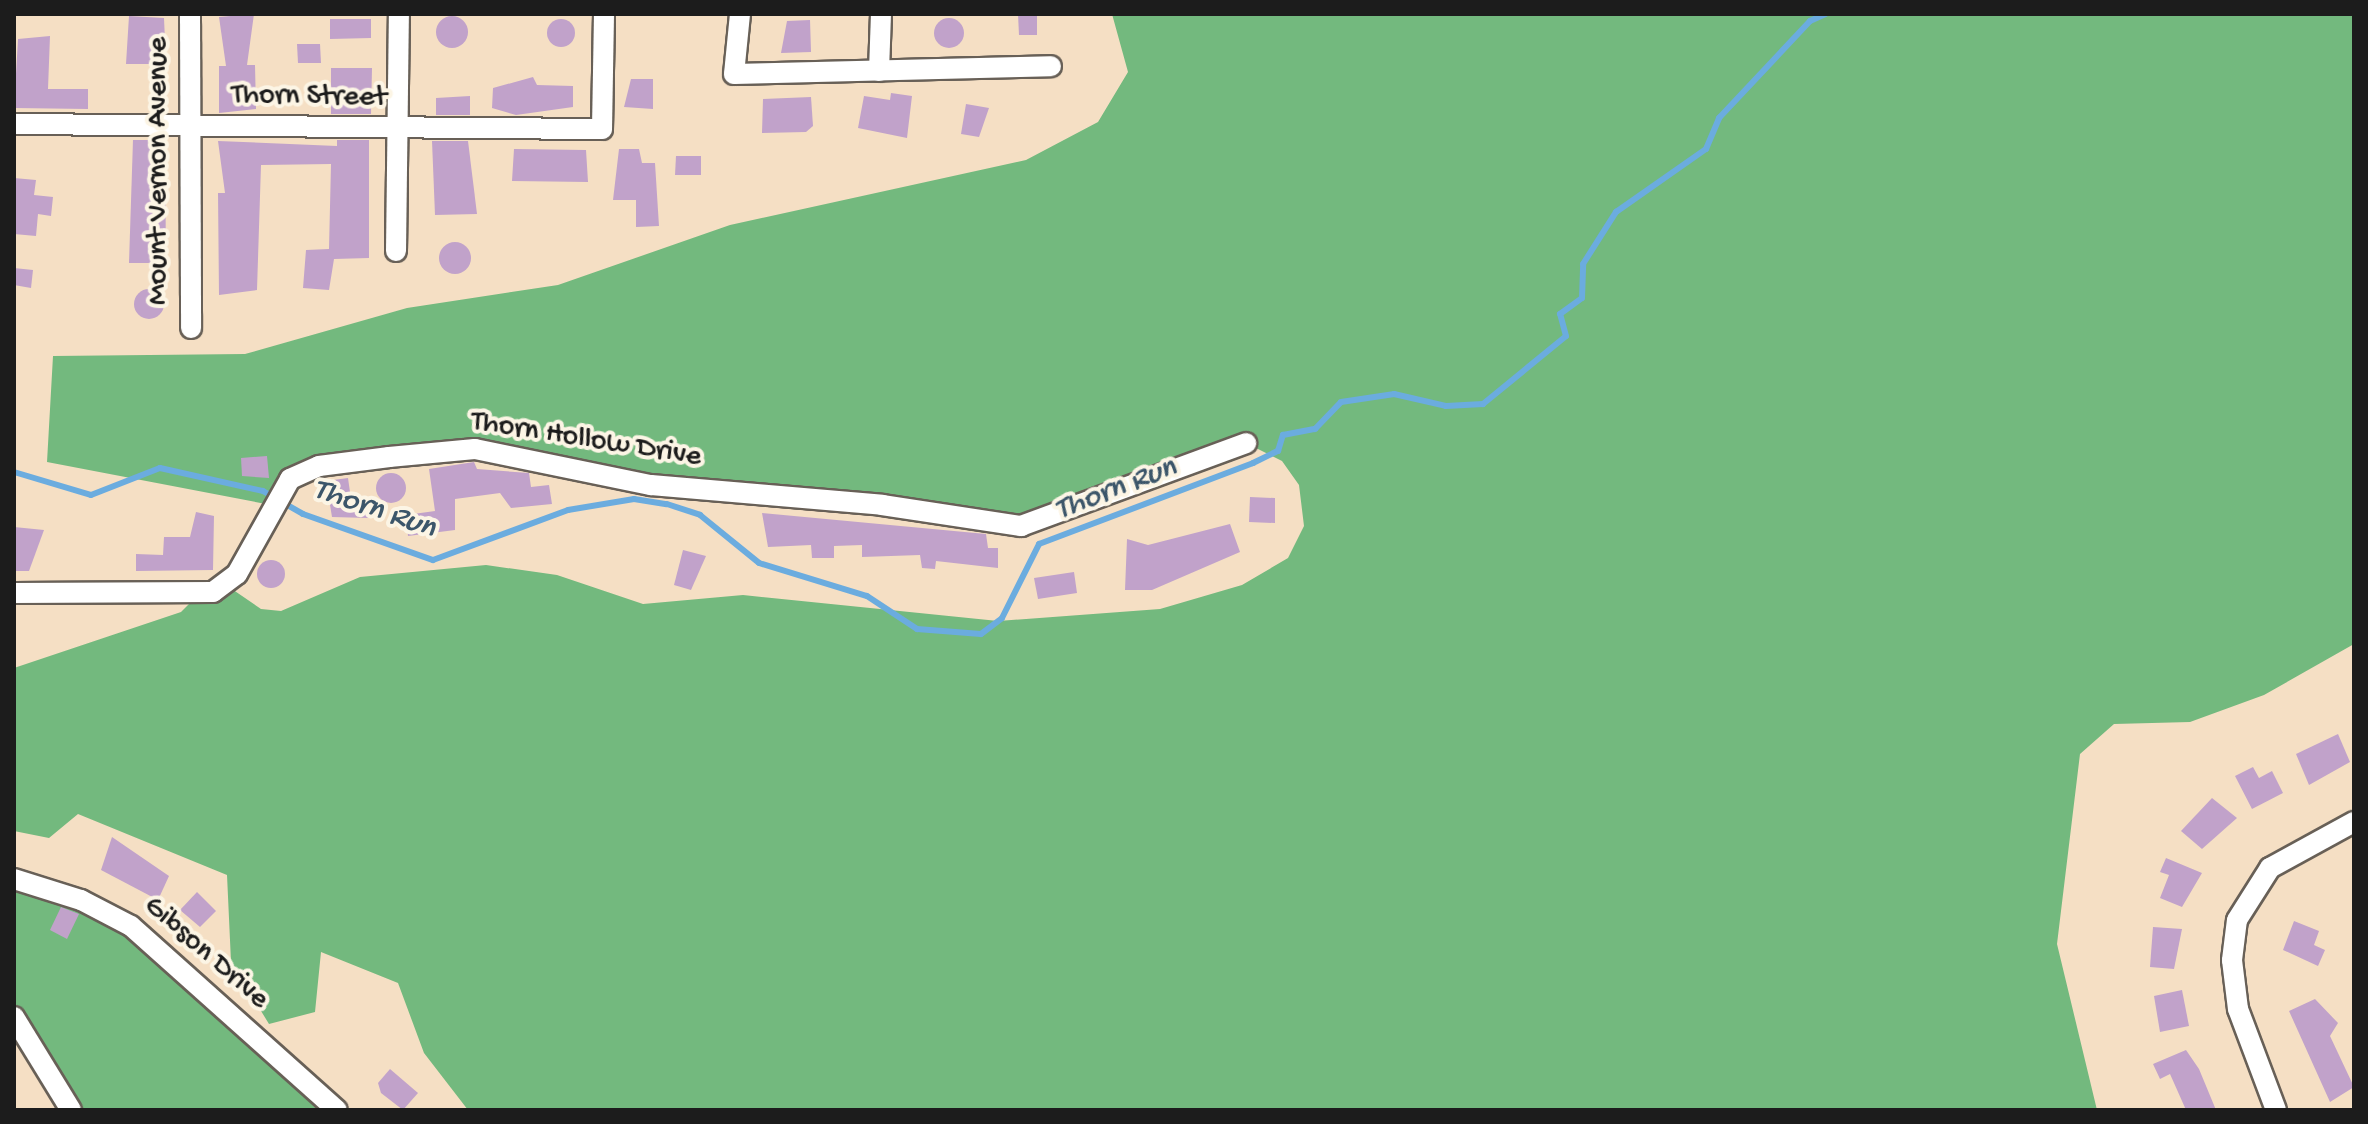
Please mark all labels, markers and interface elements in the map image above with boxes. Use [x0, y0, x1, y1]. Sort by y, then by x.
street label: Mount Vernon Avenue [142, 37, 178, 305]
street label: Thorn Street [231, 79, 387, 117]
street label: Thorn Hollow Drive [468, 405, 704, 477]
water label: Thorn Run [1050, 449, 1182, 531]
water label: Thorn Run [308, 471, 440, 549]
street label: Gibson Drive [135, 890, 275, 1018]

